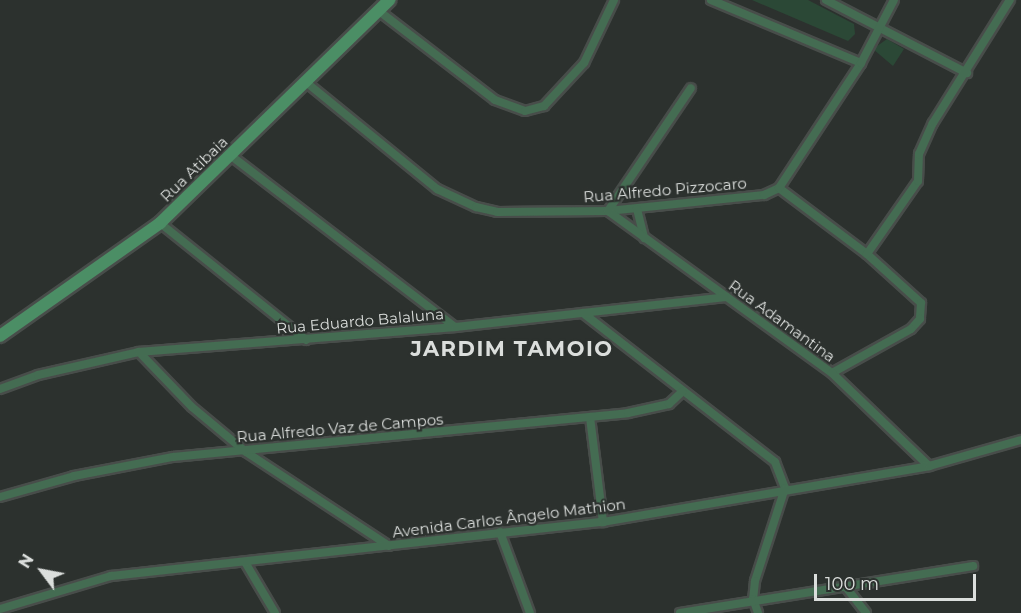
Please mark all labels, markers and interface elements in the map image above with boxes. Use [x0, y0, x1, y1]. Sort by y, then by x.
street label: Rua Atibaia [157, 133, 231, 205]
street label: Rua Alfredo Pizzocaro [583, 174, 747, 206]
street label: Rua Adamantina [725, 276, 839, 366]
street label: Rua Eduardo Balaluna [275, 305, 445, 337]
district label: JARDIM TAMOIO [410, 336, 614, 362]
street label: Rua Alfredo Vaz de Campos [236, 410, 444, 446]
street label: Avenida Carlos Ângelo Mathion [391, 495, 627, 541]
north arrow [12, 541, 72, 601]
text: N [15, 551, 38, 572]
scale bar [817, 562, 979, 600]
text: 100 m [825, 573, 879, 595]

